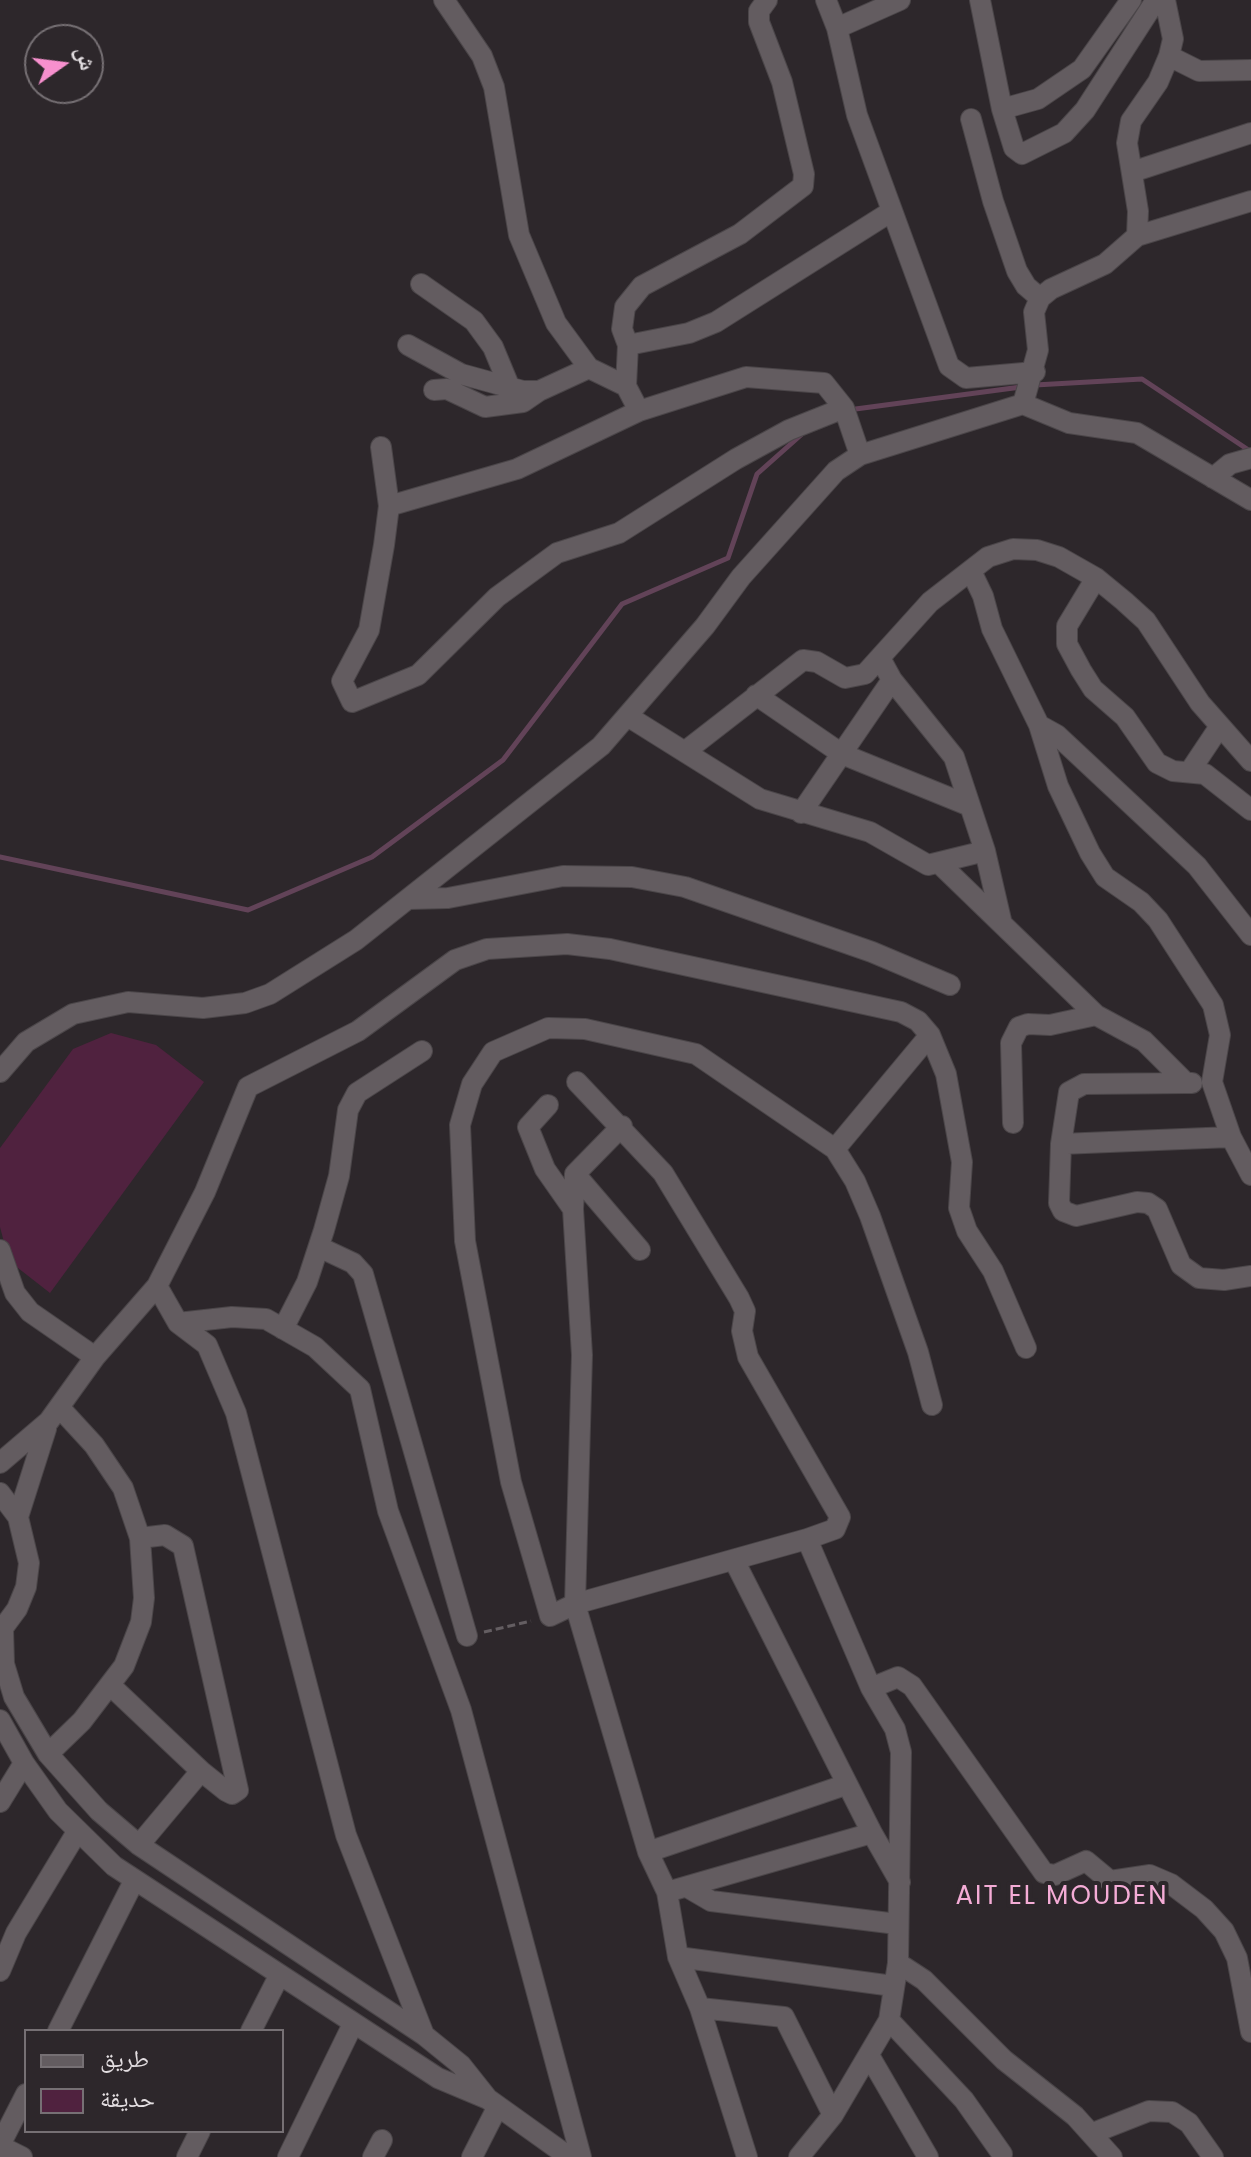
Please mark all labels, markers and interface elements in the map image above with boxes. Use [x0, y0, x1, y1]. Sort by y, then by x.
north arrow [24, 24, 104, 104]
text: ش [68, 43, 104, 74]
district label: AIT EL MOUDEN [956, 1881, 1168, 1913]
legend [24, 2029, 284, 2133]
text: طريق [100, 2042, 149, 2075]
text: حديقة [100, 2082, 155, 2115]

